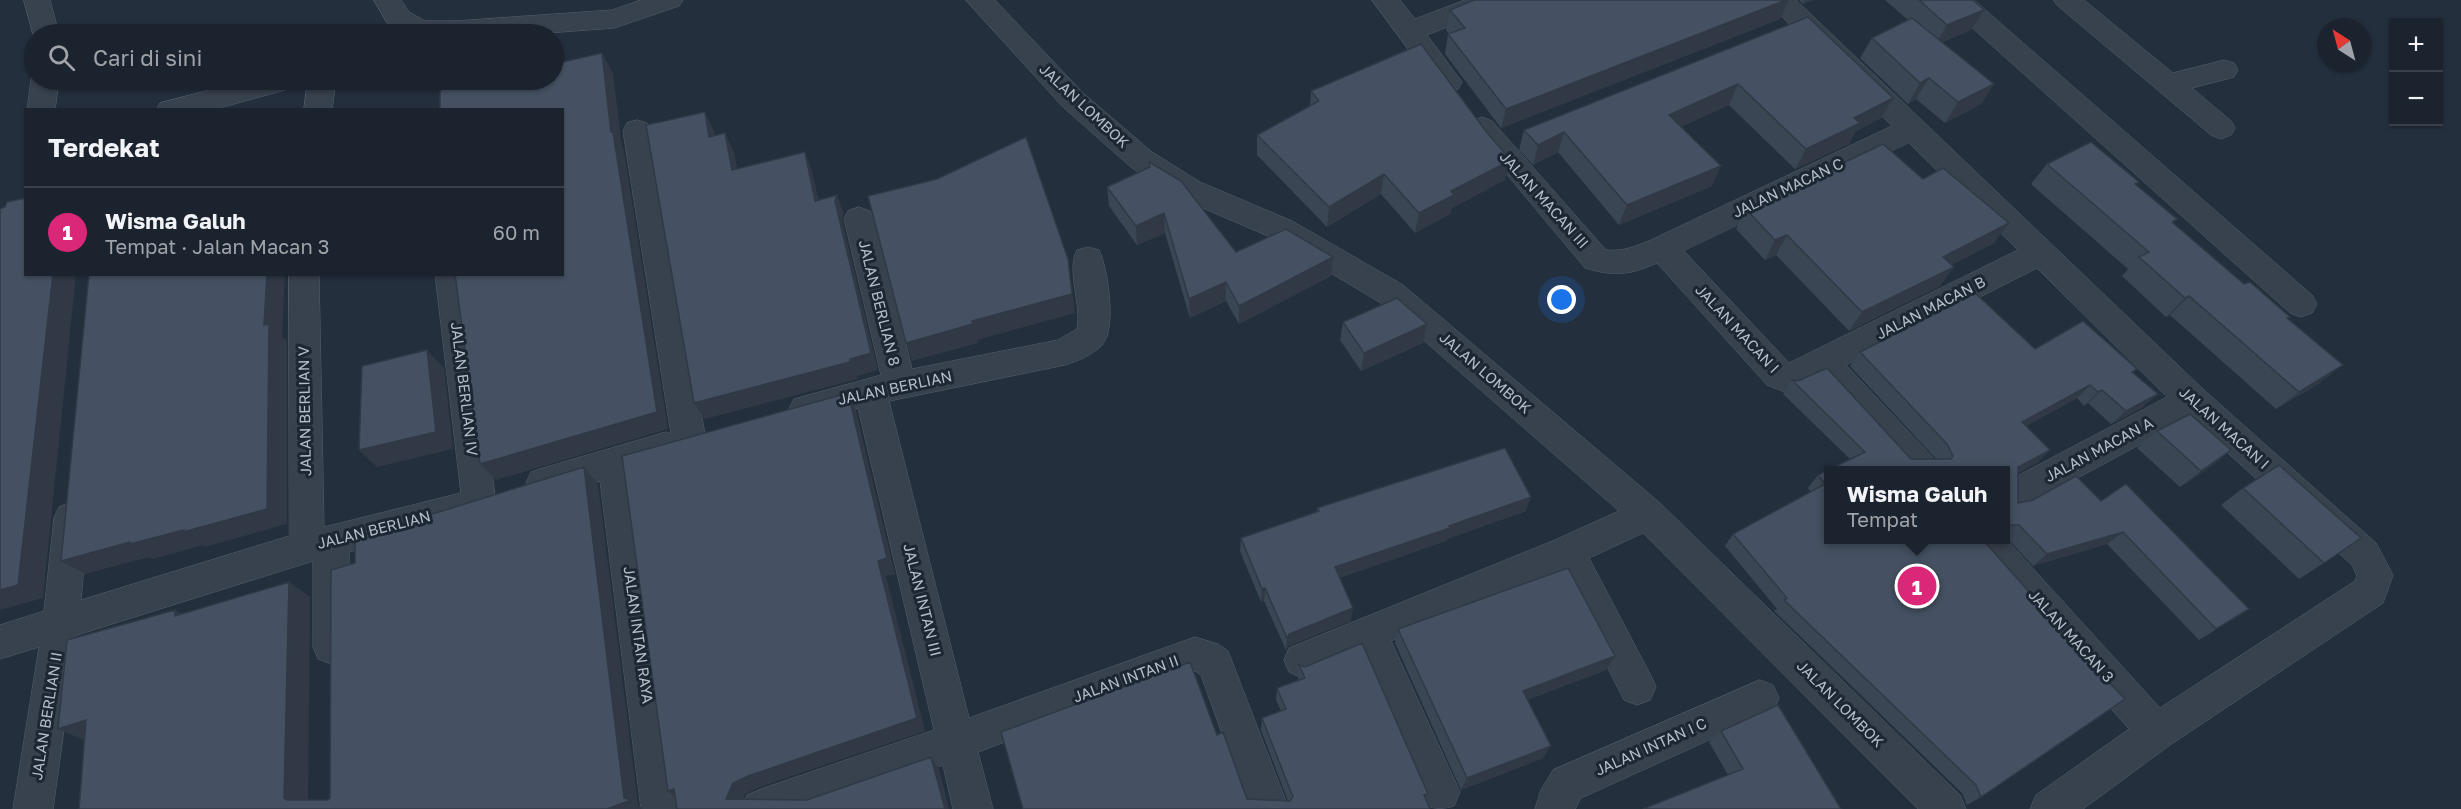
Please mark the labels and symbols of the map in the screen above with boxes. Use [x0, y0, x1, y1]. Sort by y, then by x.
north arrow [2317, 18, 2371, 72]
street label: JALAN LOMBOK [1036, 59, 1133, 151]
street label: JALAN MACAN III [1497, 147, 1593, 251]
street label: JALAN MACAN C [1729, 154, 1846, 221]
street label: JALAN BERLIAN 8 [856, 238, 904, 368]
street label: JALAN MACAN B [1873, 272, 1988, 342]
street label: JALAN MACAN I [1692, 280, 1783, 376]
your location [1547, 285, 1576, 314]
street label: JALAN BERLIAN IV [448, 321, 482, 457]
street label: JALAN LOMBOK [1436, 328, 1535, 417]
street label: JALAN BERLIAN V [294, 346, 314, 476]
street label: JALAN BERLIAN [836, 366, 954, 408]
street label: JALAN MACAN I [2176, 382, 2273, 472]
street label: JALAN MACAN A [2041, 413, 2156, 485]
street label: JALAN BERLIAN [315, 506, 432, 552]
street label: JALAN INTAN III [900, 541, 946, 658]
pin: 1 [1898, 564, 1936, 608]
street label: JALAN INTAN RAYA [620, 565, 658, 705]
street label: JALAN MACAN 3 [2025, 585, 2118, 685]
street label: JALAN BERLIAN II [27, 651, 65, 781]
street label: JALAN INTAN II [1070, 651, 1181, 705]
street label: JALAN LOMBOK [1794, 656, 1888, 750]
street label: JALAN INTAN I C [1592, 713, 1709, 779]

